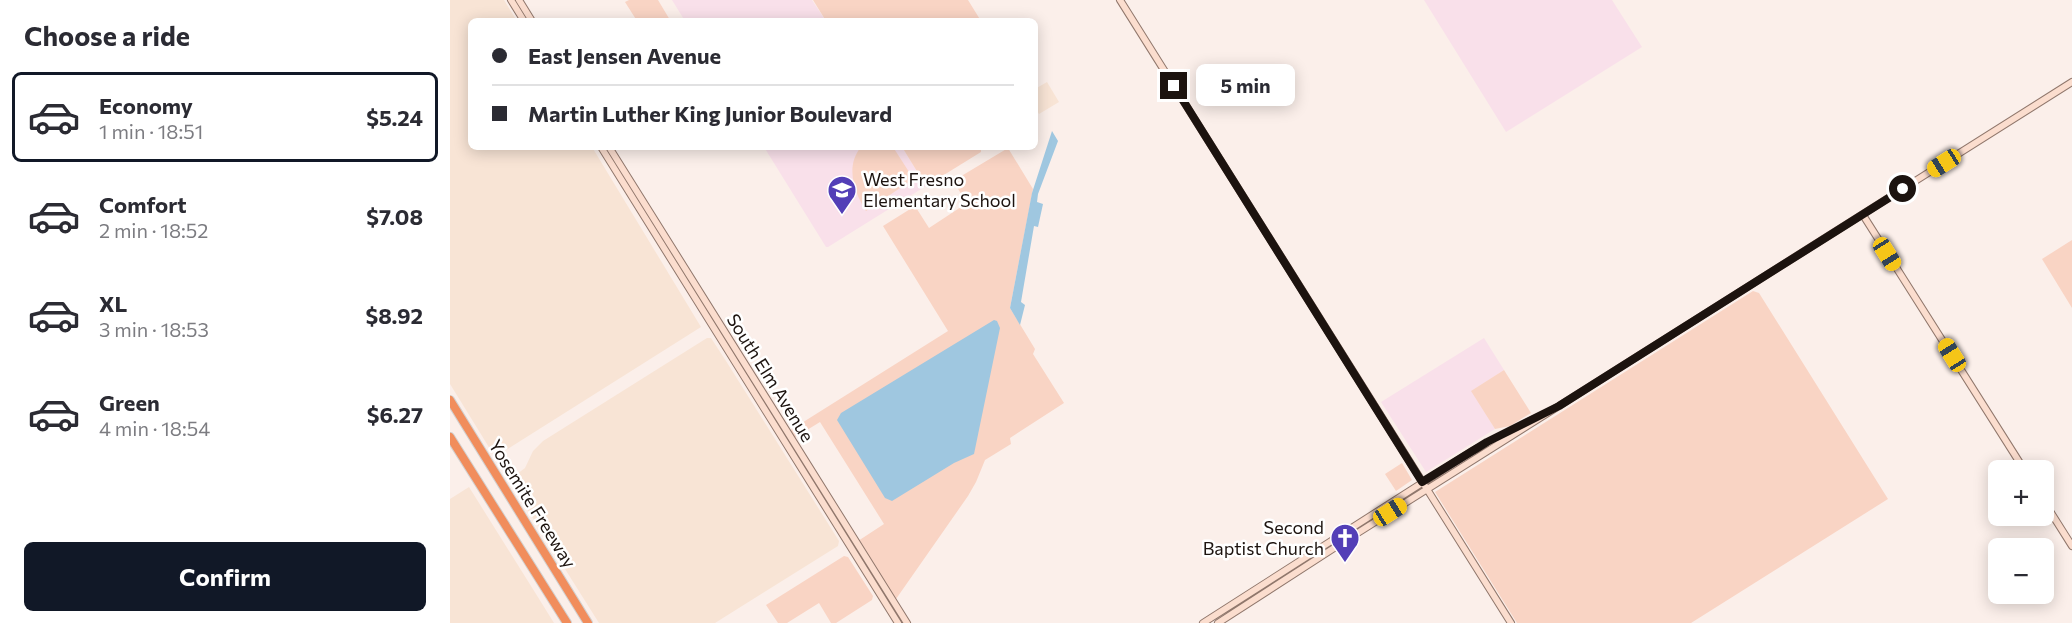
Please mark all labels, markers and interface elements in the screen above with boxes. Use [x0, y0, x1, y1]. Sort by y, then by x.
text: Choose a ride [24, 19, 190, 52]
text: East Jensen Avenue [528, 42, 721, 69]
callout: 5 min [1195, 65, 1294, 107]
route end [1160, 72, 1187, 99]
text: 5 min [1220, 73, 1271, 97]
icon: car [27, 90, 81, 144]
text: Economy [99, 92, 193, 119]
text: Martin Luther King Junior Boulevard [528, 100, 892, 127]
text: $5.24 [366, 104, 423, 131]
text: 1 min · 18:51 [99, 119, 203, 143]
car [1924, 146, 1964, 180]
place label: West Fresno Elementary School [863, 168, 1016, 211]
school or university icon: West Fresno Elementary School [826, 174, 858, 216]
route start [1889, 175, 1916, 202]
icon: car [27, 189, 81, 243]
text: Comfort [99, 191, 187, 218]
text: $7.08 [366, 203, 423, 230]
text: 2 min · 18:52 [99, 218, 208, 242]
car [1870, 234, 1904, 274]
icon: car [27, 288, 81, 342]
text: XL [99, 290, 127, 317]
text: $8.92 [366, 302, 423, 329]
street label: South Elm Avenue [723, 309, 819, 446]
text: 3 min · 18:53 [99, 317, 209, 341]
car [1935, 335, 1969, 375]
icon: car [27, 387, 81, 441]
text: Green [99, 389, 160, 416]
text: $6.27 [367, 401, 423, 428]
text: 4 min · 18:54 [99, 416, 210, 440]
street label: Yosemite Freeway [484, 435, 581, 572]
map controls [1988, 460, 2054, 604]
button: + [1988, 460, 2054, 526]
car [1370, 495, 1410, 529]
place label: Second Baptist Church [1203, 516, 1324, 559]
church icon: Second Baptist Church [1329, 522, 1361, 564]
button: − [1988, 538, 2054, 604]
button: Confirm [24, 542, 426, 611]

